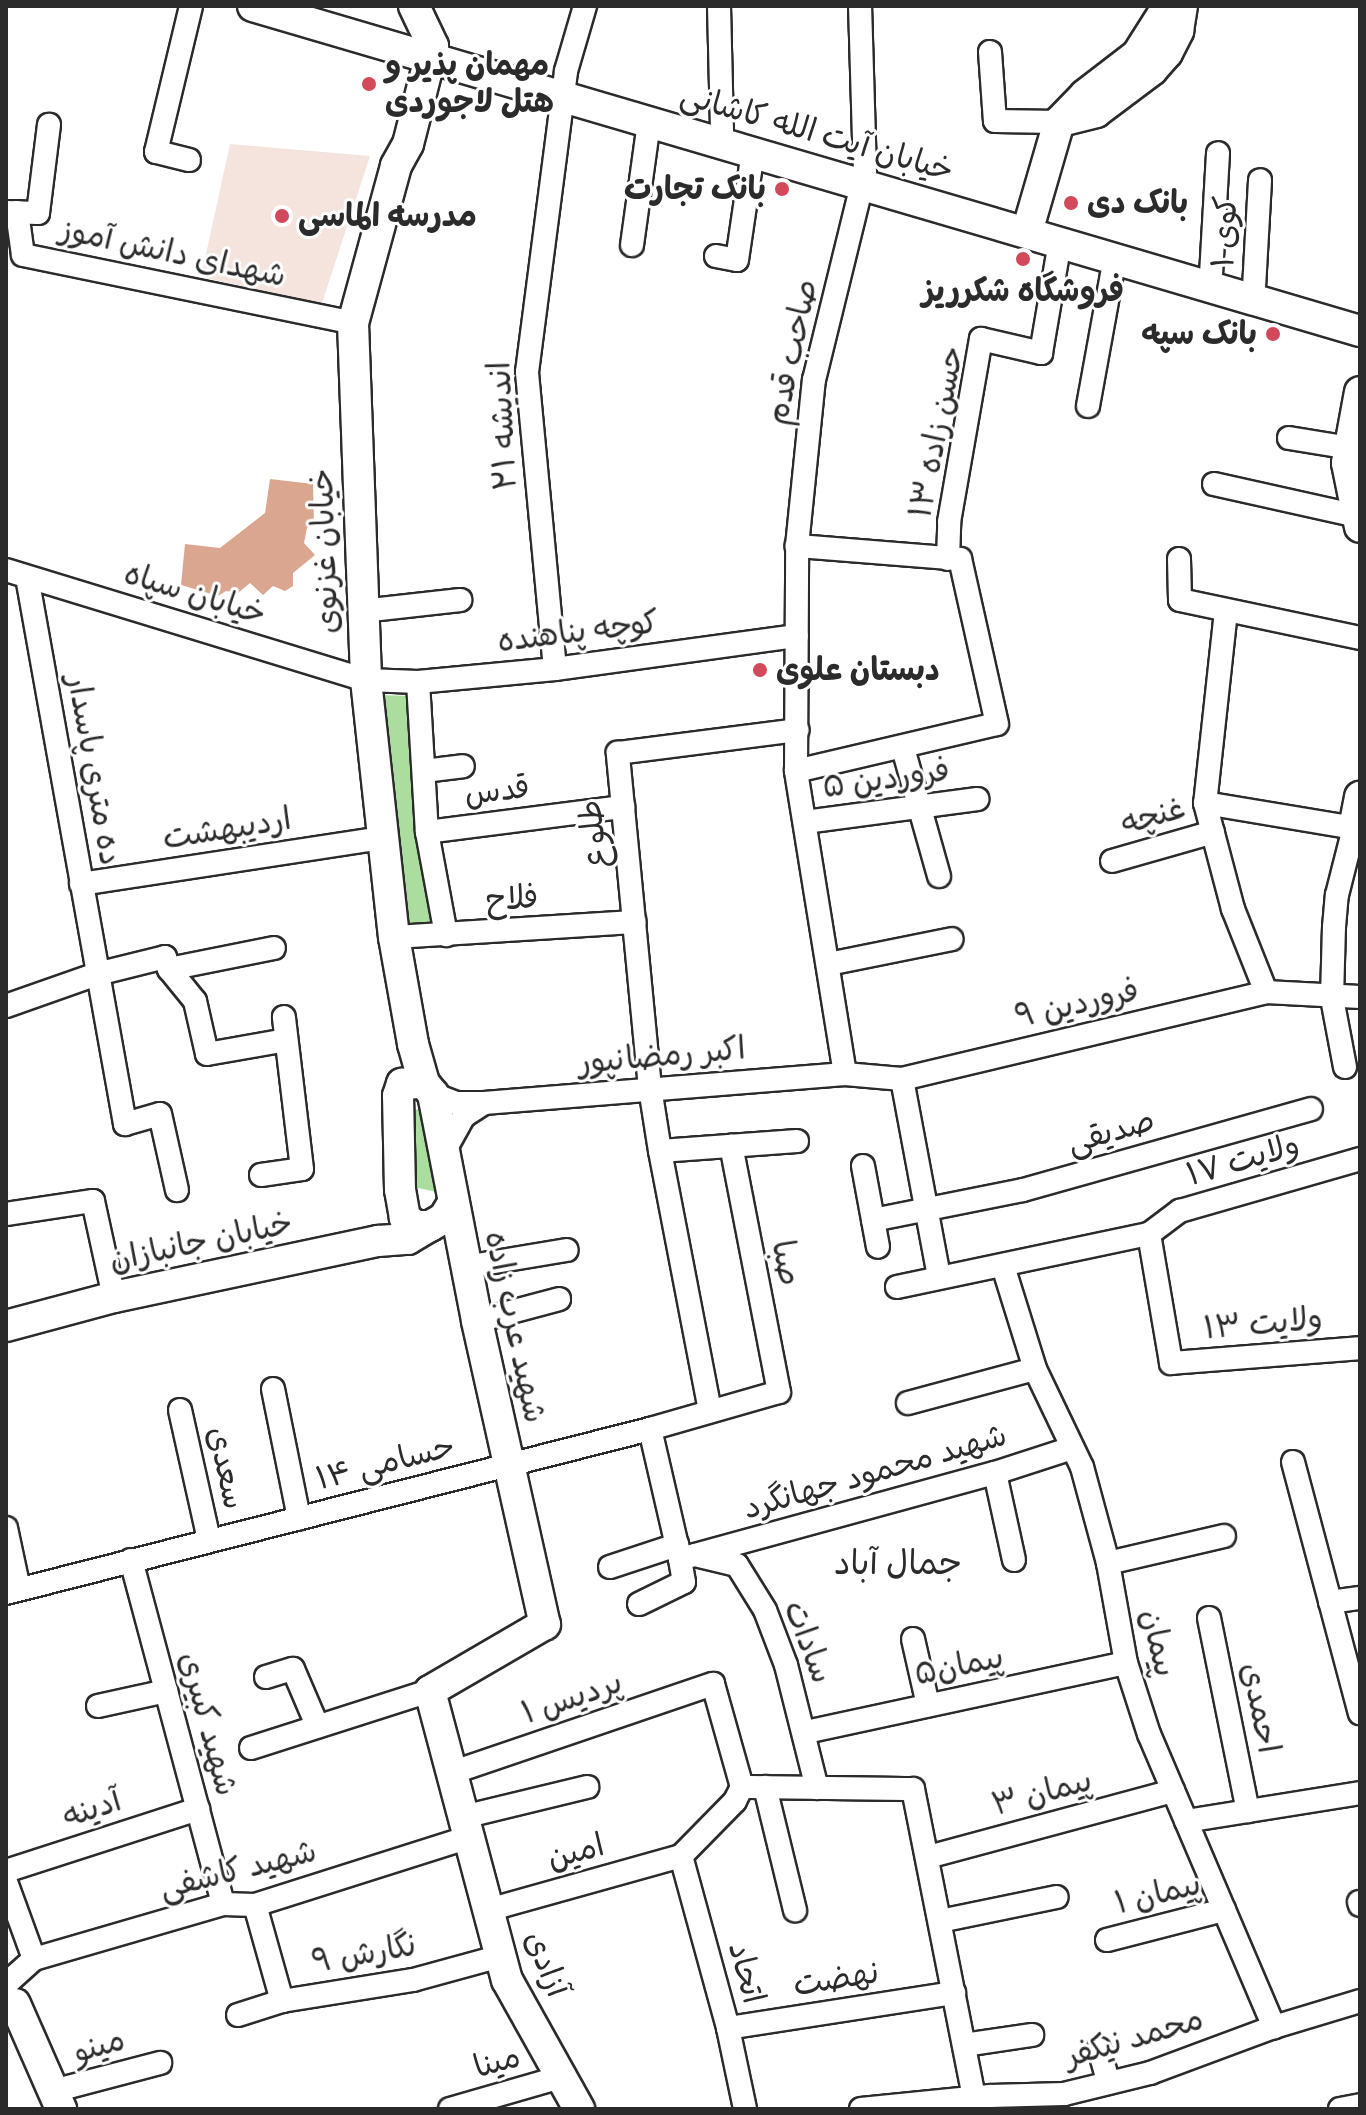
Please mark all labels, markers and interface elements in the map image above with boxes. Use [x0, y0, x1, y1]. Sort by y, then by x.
place label: مهمان پذیر و هتل لاجوردی [385, 47, 554, 122]
marker: مهمان پذیر و هتل لاجوردی [360, 75, 378, 93]
street label: خیابان آیت الله کاشانی [676, 76, 958, 190]
place label: بانک تجارت [624, 170, 766, 208]
marker: بانک تجارت [773, 180, 791, 198]
place label: بانک دی [1087, 184, 1188, 222]
marker: بانک دی [1062, 194, 1080, 212]
street label: کوی ۱ [1204, 195, 1246, 269]
place label: مدرسه الماسی [298, 197, 477, 235]
marker: مدرسه الماسی [273, 207, 291, 225]
street label: شهدای دانش آموز [57, 210, 289, 296]
marker: فروشگاه شکرریز [1014, 250, 1032, 268]
place label: فروشگاه شکرریز [922, 272, 1124, 310]
street label: صاحب قدم [758, 276, 826, 428]
place label: بانک سپه [1141, 315, 1257, 353]
marker: بانک سپه [1264, 325, 1282, 343]
street label: حسن زاده ۱۳ [902, 343, 972, 521]
street label: اندیشه ۲۱ [480, 361, 526, 491]
street label: خیابان غزنوی [303, 468, 347, 634]
street label: خیابان سپاه [120, 554, 270, 634]
street label: کوچه پناهنده [495, 603, 661, 661]
place label: دبستان علوی [776, 651, 940, 689]
marker: دبستان علوی [751, 661, 769, 679]
street label: ده متری پاسدار [58, 672, 130, 868]
street label: فروردین ۵ [820, 751, 952, 807]
street label: قدس [462, 768, 532, 814]
street label: غنچه [1117, 789, 1189, 843]
street label: طلوع [571, 798, 617, 870]
street label: اردیبهشت [160, 800, 294, 858]
street label: فلاح [484, 878, 540, 920]
street label: فروردین ۹ [1011, 971, 1143, 1037]
street label: اکبر رمضانپور [577, 1030, 747, 1082]
street label: صدیقی [1063, 1101, 1159, 1163]
street label: ولایت ۱۷ [1182, 1126, 1304, 1194]
street label: خیابان جانبازان [106, 1204, 296, 1280]
street label: شهید عرب زاده [476, 1228, 554, 1426]
street label: صبا [763, 1237, 809, 1289]
street label: ولایت ۱۳ [1202, 1300, 1324, 1348]
street label: شهید محمود جهانگرد [739, 1416, 1011, 1528]
street label: سعدی [199, 1423, 253, 1513]
street label: حسامی ۱۴ [312, 1427, 458, 1499]
district label: جمال آباد [834, 1543, 962, 1583]
street label: سادات [775, 1595, 841, 1689]
street label: پیمان [1132, 1606, 1184, 1680]
street label: پیمان۵ [911, 1638, 1007, 1694]
street label: شهید کبیری [170, 1648, 246, 1800]
street label: احمدی [1232, 1659, 1288, 1757]
street label: پردیس ۱ [517, 1663, 627, 1733]
street label: پیمان ۳ [988, 1761, 1096, 1825]
street label: آدینه [58, 1782, 126, 1836]
street label: امین [543, 1826, 609, 1878]
street label: شهید کاشفی [156, 1832, 320, 1908]
street label: پیمان ۱ [1111, 1865, 1205, 1923]
street label: آزادی [516, 1925, 576, 2003]
street label: نگارش ۹ [309, 1926, 419, 1982]
street label: اتحاد [719, 1938, 773, 2008]
street label: نهضت [790, 1953, 882, 2005]
street label: محمد نیکفر [1060, 2000, 1208, 2076]
street label: مینو [69, 2021, 129, 2071]
street label: مینا [469, 2037, 525, 2087]

